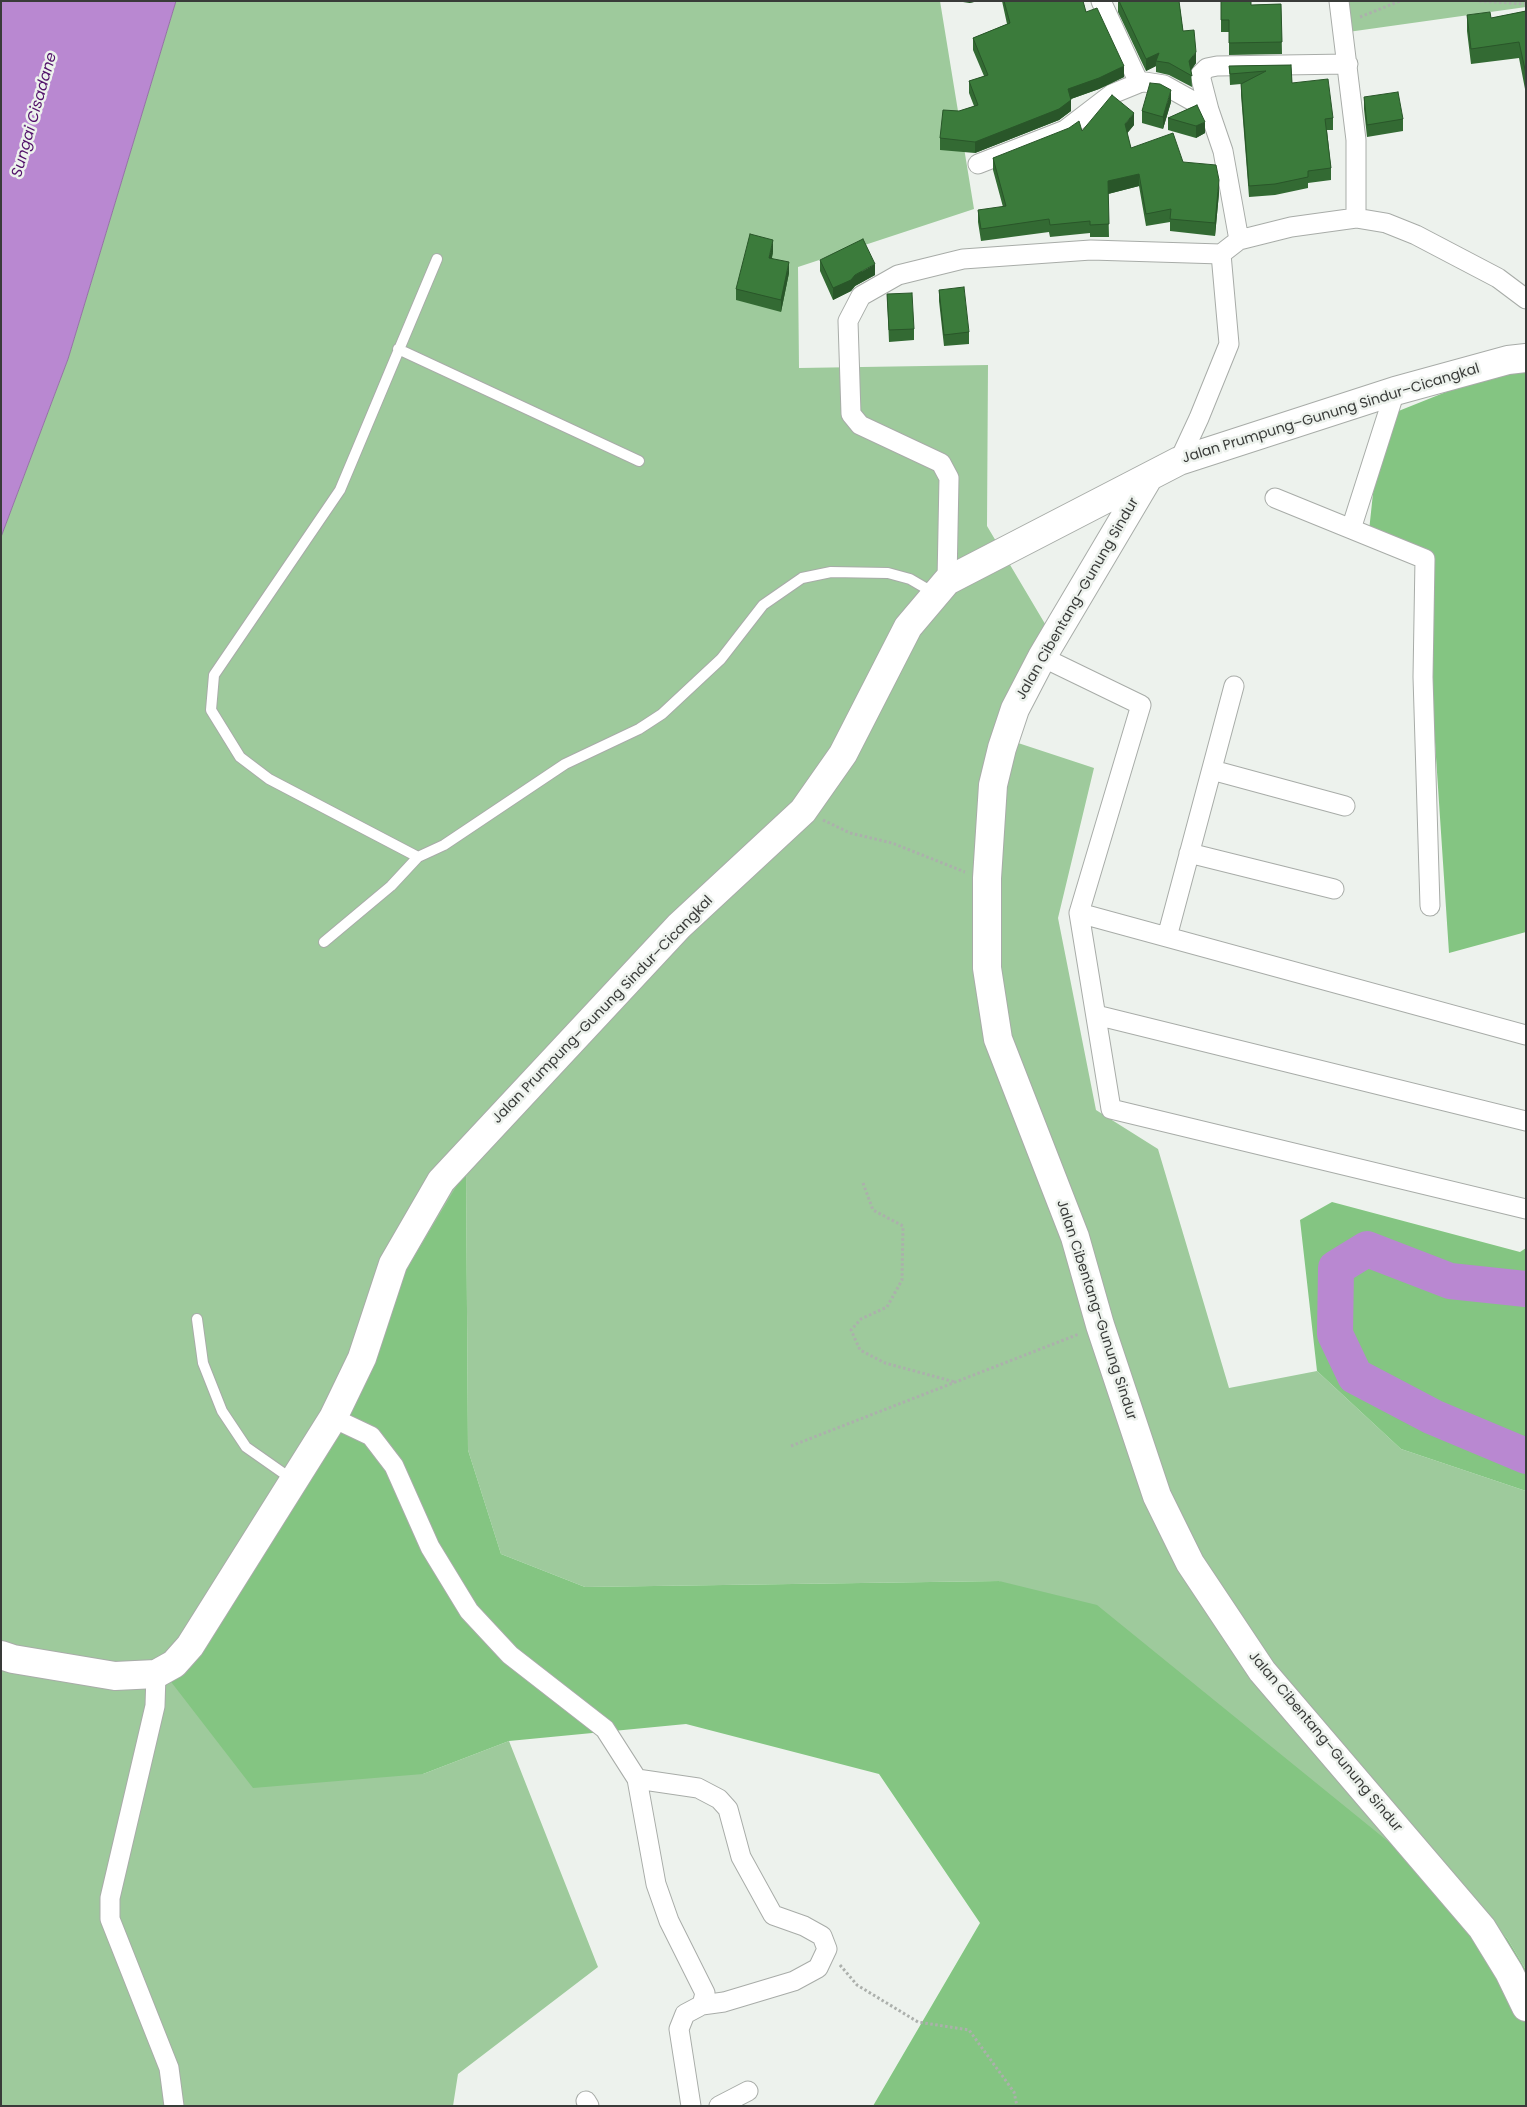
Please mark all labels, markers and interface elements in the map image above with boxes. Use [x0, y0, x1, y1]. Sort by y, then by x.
water label: Sungai Cisadane [9, 51, 61, 179]
street label: Jalan Prumpung–Gunung Sindur–Cicangkal [1180, 361, 1482, 467]
street label: Jalan Cibentang–Gunung Sindur [1013, 495, 1143, 703]
street label: Jalan Prumpung–Gunung Sindur–Cicangkal [489, 893, 717, 1127]
street label: Jalan Cibentang–Gunung Sindur [1052, 1198, 1140, 1422]
street label: Jalan Cibentang–Gunung Sindur [1244, 1648, 1406, 1836]

